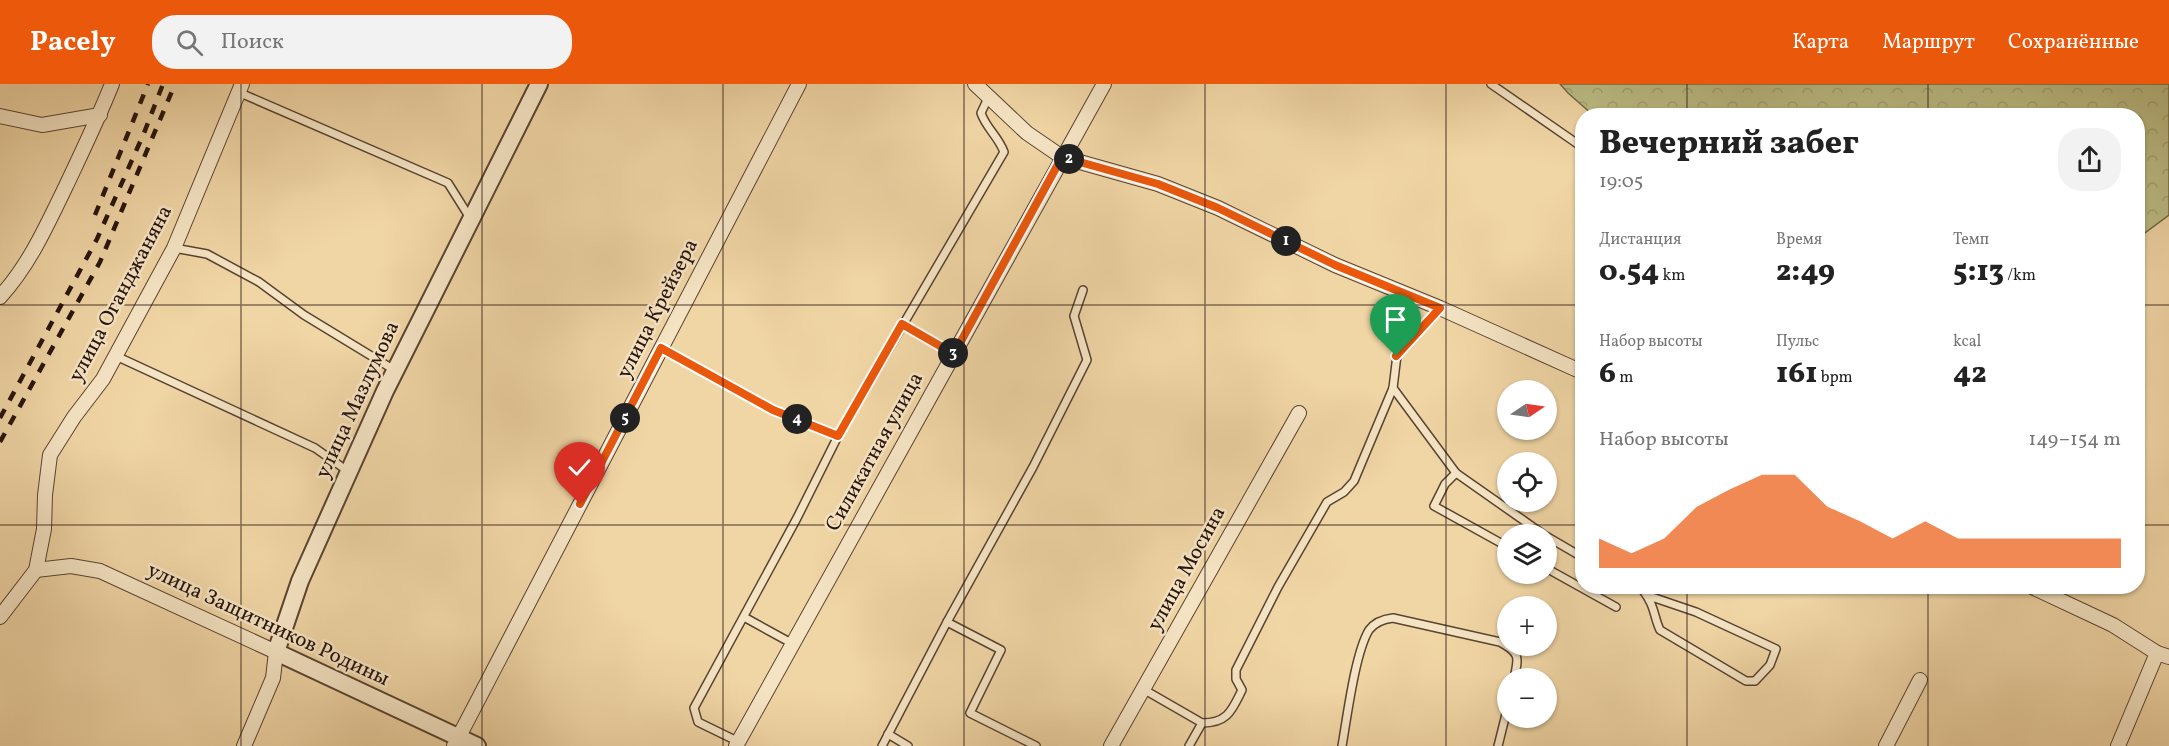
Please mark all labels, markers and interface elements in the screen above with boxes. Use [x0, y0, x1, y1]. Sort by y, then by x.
search box [152, 15, 572, 69]
text: Pacely [30, 23, 116, 62]
icon: search [173, 26, 206, 59]
text: Поиск [221, 27, 284, 58]
text: Карта [1792, 28, 1849, 57]
text: Маршрут [1882, 28, 1975, 57]
text: Сохранённые [2008, 28, 2139, 57]
text: Вечерний забег [1599, 122, 1859, 168]
button: share [2058, 128, 2121, 191]
pin: 2 [1054, 144, 1084, 174]
text: 2 [1065, 148, 1073, 170]
text: 19:05 [1599, 168, 1643, 196]
street label: улица Оганджаняна [62, 200, 180, 388]
pin: 1 [1271, 226, 1301, 256]
text: Дистанция [1599, 229, 1681, 251]
text: Время [1776, 229, 1822, 251]
text: Темп [1953, 229, 1989, 251]
text: 1 [1283, 230, 1289, 252]
street label: улица Крейзера [610, 234, 706, 384]
text: 0.54 [1599, 251, 1659, 293]
text: 2:49 [1776, 251, 1835, 293]
text: 5:13 [1953, 251, 2004, 293]
text: km [1659, 265, 1685, 287]
text: /km [2004, 265, 2036, 287]
pin [1370, 294, 1421, 356]
icon: arrive [1379, 303, 1412, 336]
street label: улица Мазлумова [309, 317, 407, 483]
text: Набор высоты [1599, 331, 1703, 353]
text: Пульс [1776, 331, 1819, 353]
text: kcal [1953, 331, 1981, 353]
pin: 3 [938, 338, 968, 368]
text: 3 [949, 342, 957, 364]
text: 6 [1599, 353, 1616, 395]
text: 161 [1776, 353, 1817, 395]
text: 42 [1953, 353, 1987, 395]
street label: Силикатная улица [819, 367, 931, 537]
text: m [1616, 367, 1633, 389]
text: bpm [1817, 367, 1853, 389]
north arrow [1497, 380, 1557, 440]
map controls [1497, 380, 1557, 728]
pin: 5 [610, 403, 640, 433]
pin: 4 [782, 404, 812, 434]
text: 5 [621, 407, 629, 429]
text: 4 [792, 408, 802, 430]
text: Набор высоты [1599, 426, 1729, 454]
text: 149–154 m [2029, 426, 2121, 454]
pin [554, 442, 605, 504]
icon: check [563, 451, 596, 484]
button: locate [1497, 452, 1557, 512]
street label: улица Мосина [1141, 501, 1233, 637]
button: layers [1497, 524, 1557, 584]
street label: улица Защитников Родины [142, 556, 394, 694]
button: + [1497, 596, 1557, 656]
button: − [1497, 668, 1557, 728]

